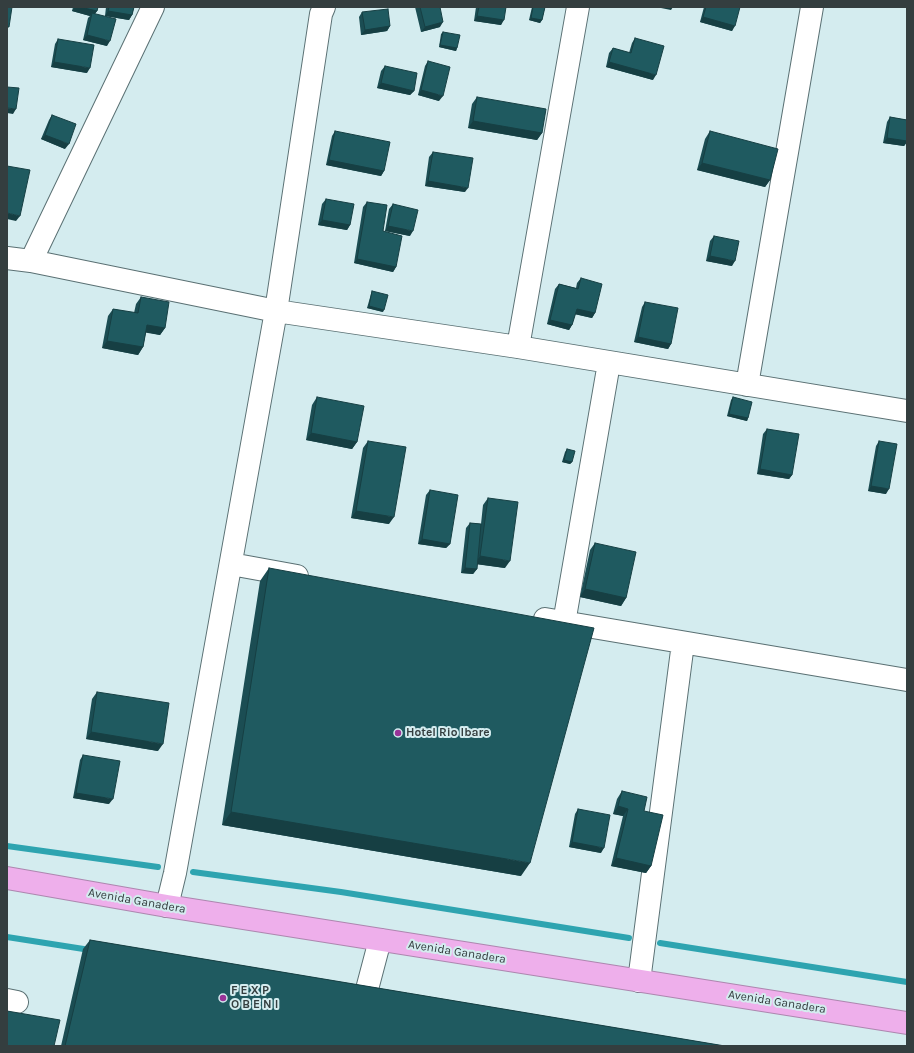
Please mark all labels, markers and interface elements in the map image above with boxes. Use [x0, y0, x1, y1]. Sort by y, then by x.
place label: Hotel Rio Ibare [406, 726, 490, 740]
marker: Hotel Rio Ibare [393, 728, 403, 738]
street label: Avenida Ganadera [87, 885, 187, 917]
street label: Avenida Ganadera [407, 937, 507, 967]
place label: F E X P O B E N I [231, 984, 278, 1012]
street label: Avenida Ganadera [727, 987, 827, 1017]
marker: F E X P O B E N I [218, 993, 228, 1003]

